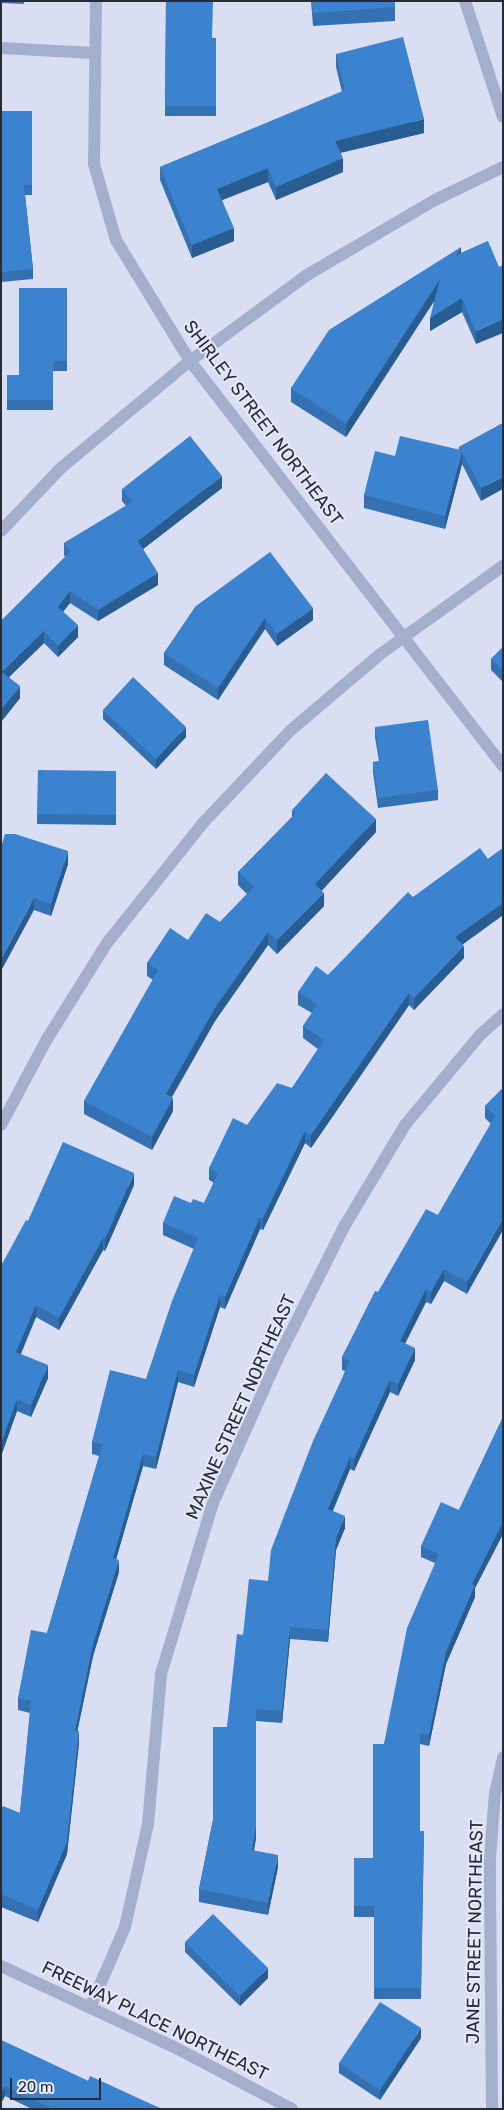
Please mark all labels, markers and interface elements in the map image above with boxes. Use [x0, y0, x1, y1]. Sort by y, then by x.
street label: SHIRLEY STREET NORTHEAST [179, 316, 347, 530]
street label: MAXINE STREET NORTHEAST [181, 1291, 301, 1523]
street label: JANE STREET NORTHEAST [462, 1819, 488, 2045]
street label: FREEWAY PLACE NORTHEAST [38, 1957, 272, 2085]
scale bar [12, 2068, 104, 2100]
text: 20 m [18, 2078, 53, 2096]

